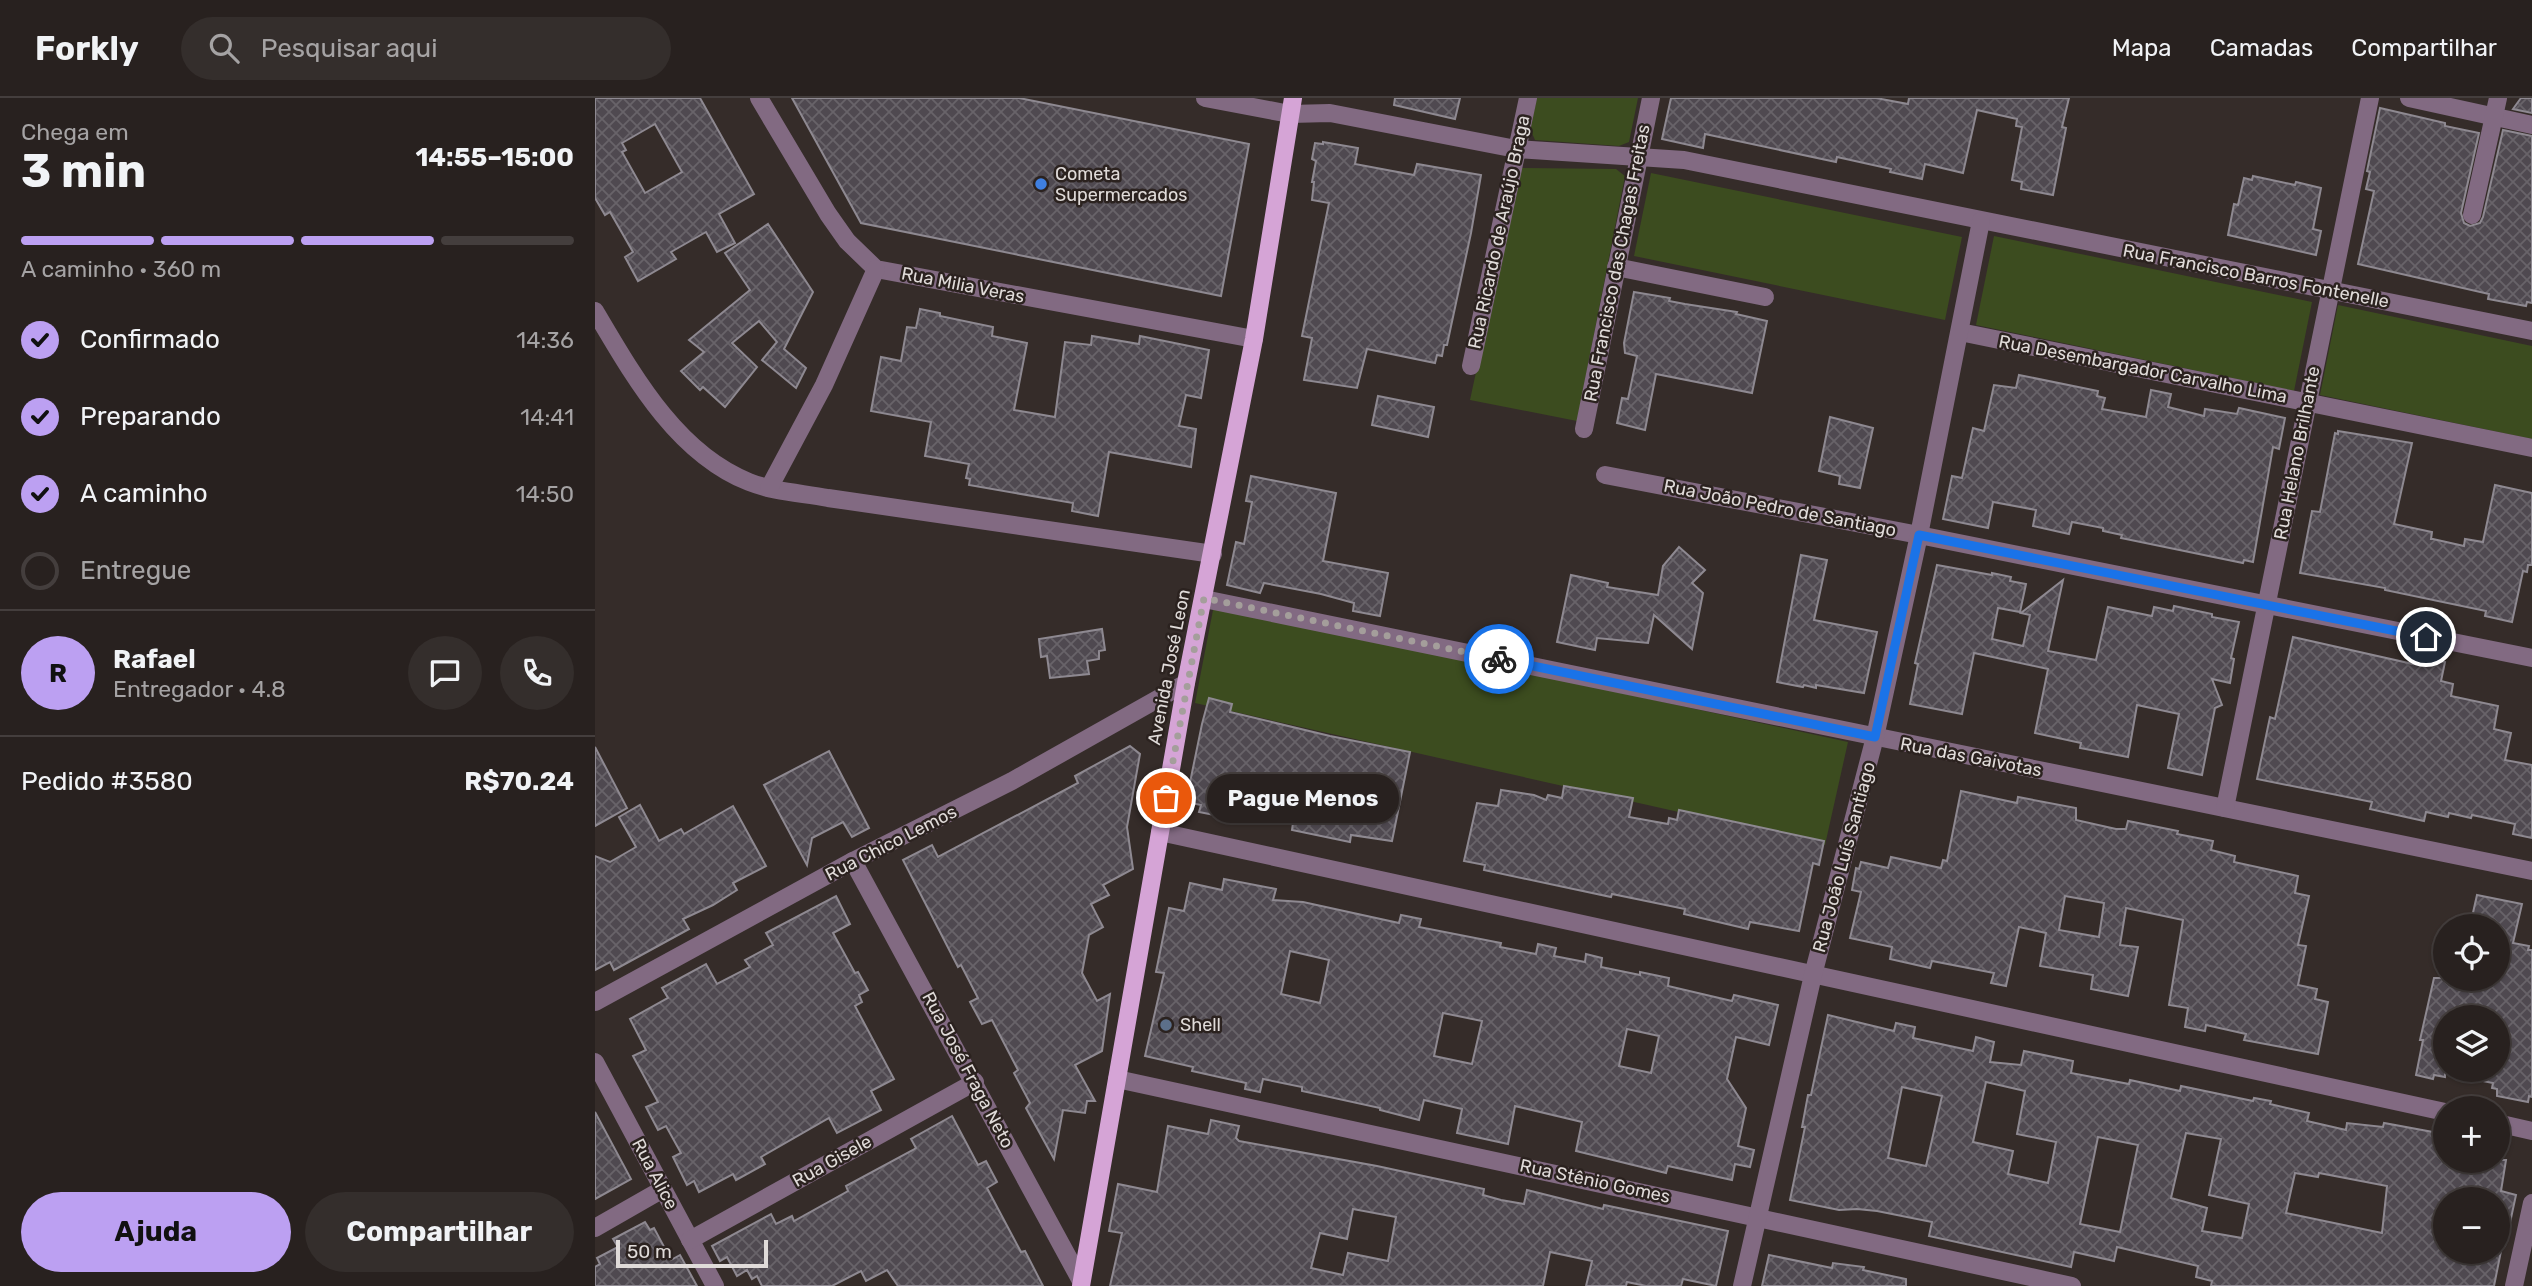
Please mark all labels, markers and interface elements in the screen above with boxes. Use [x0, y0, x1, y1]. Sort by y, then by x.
search box [181, 17, 671, 80]
text: Forkly [35, 29, 139, 68]
icon: search [205, 29, 243, 67]
text: Pesquisar aqui [261, 33, 438, 64]
text: Mapa [2112, 34, 2172, 62]
text: Camadas [2210, 34, 2313, 62]
text: Compartilhar [2351, 34, 2497, 62]
street label: Rua Ricardo de Araújo Braga [1463, 113, 1535, 351]
text: Chega em [21, 118, 129, 146]
street label: Rua Francisco das Chagas Freitas [1579, 123, 1655, 403]
text: 14:55–15:00 [415, 142, 574, 173]
text: 3 min [21, 144, 146, 199]
place label: Cometa Supermercados [1055, 163, 1188, 206]
marker: Cometa Supermercados [1033, 176, 1049, 192]
street label: Rua Francisco Barros Fontenelle [2121, 239, 2391, 313]
text: A caminho · 360 m [21, 255, 221, 283]
street label: Rua Milia Veras [900, 262, 1026, 308]
icon: check [21, 321, 59, 359]
text: Confirmado [80, 324, 220, 355]
text: 14:36 [516, 326, 574, 354]
street label: Rua Desembargador Carvalho Lima [1997, 330, 2289, 408]
street label: Rua Helano Brilhante [2269, 364, 2325, 542]
icon: check [21, 398, 59, 436]
text: Preparando [80, 401, 221, 432]
text: 14:41 [520, 403, 574, 431]
icon: check [21, 475, 59, 513]
street label: Rua João Pedro de Santiago [1662, 475, 1898, 541]
text: A caminho [80, 478, 208, 509]
text: 14:50 [516, 480, 574, 508]
text: Entregue [80, 555, 191, 586]
street label: Avenida José Leon [1143, 587, 1195, 747]
pin [2396, 607, 2456, 667]
icon: home [2407, 618, 2445, 656]
courier [1464, 624, 1534, 694]
button: chat [408, 636, 482, 710]
button: phone [500, 636, 574, 710]
icon: bike [1480, 640, 1518, 678]
text: Rafael [113, 644, 196, 675]
text: R [49, 658, 67, 689]
text: Entregador · 4.8 [113, 675, 286, 703]
street label: Rua das Gaivotas [1898, 732, 2044, 782]
street label: Rua João Luís Santiago [1808, 759, 1880, 955]
text: Pedido #3580 [21, 766, 193, 797]
text: R$70.24 [464, 766, 574, 797]
pin [1136, 768, 1196, 828]
callout: Pague Menos [1208, 774, 1401, 822]
icon: bag [1147, 779, 1185, 817]
text: Pague Menos [1227, 784, 1379, 812]
street label: Rua Chico Lemos [822, 800, 960, 886]
map controls [2433, 914, 2510, 1264]
button: locate [2433, 914, 2510, 991]
street label: Rua José Fraga Neto [917, 988, 1019, 1152]
button: layers [2433, 1005, 2510, 1082]
place label: Shell [1180, 1014, 1221, 1036]
marker: Shell [1158, 1017, 1174, 1033]
button: + [2433, 1096, 2510, 1173]
street label: Rua Gisele [788, 1130, 876, 1192]
street label: Rua Alice [627, 1135, 683, 1213]
street label: Rua Stênio Gomes [1518, 1154, 1672, 1208]
button: − [2433, 1187, 2510, 1264]
button: Ajuda [21, 1192, 291, 1272]
button: Compartilhar [305, 1192, 574, 1272]
scale bar [616, 1237, 768, 1269]
text: 50 m [627, 1240, 672, 1263]

